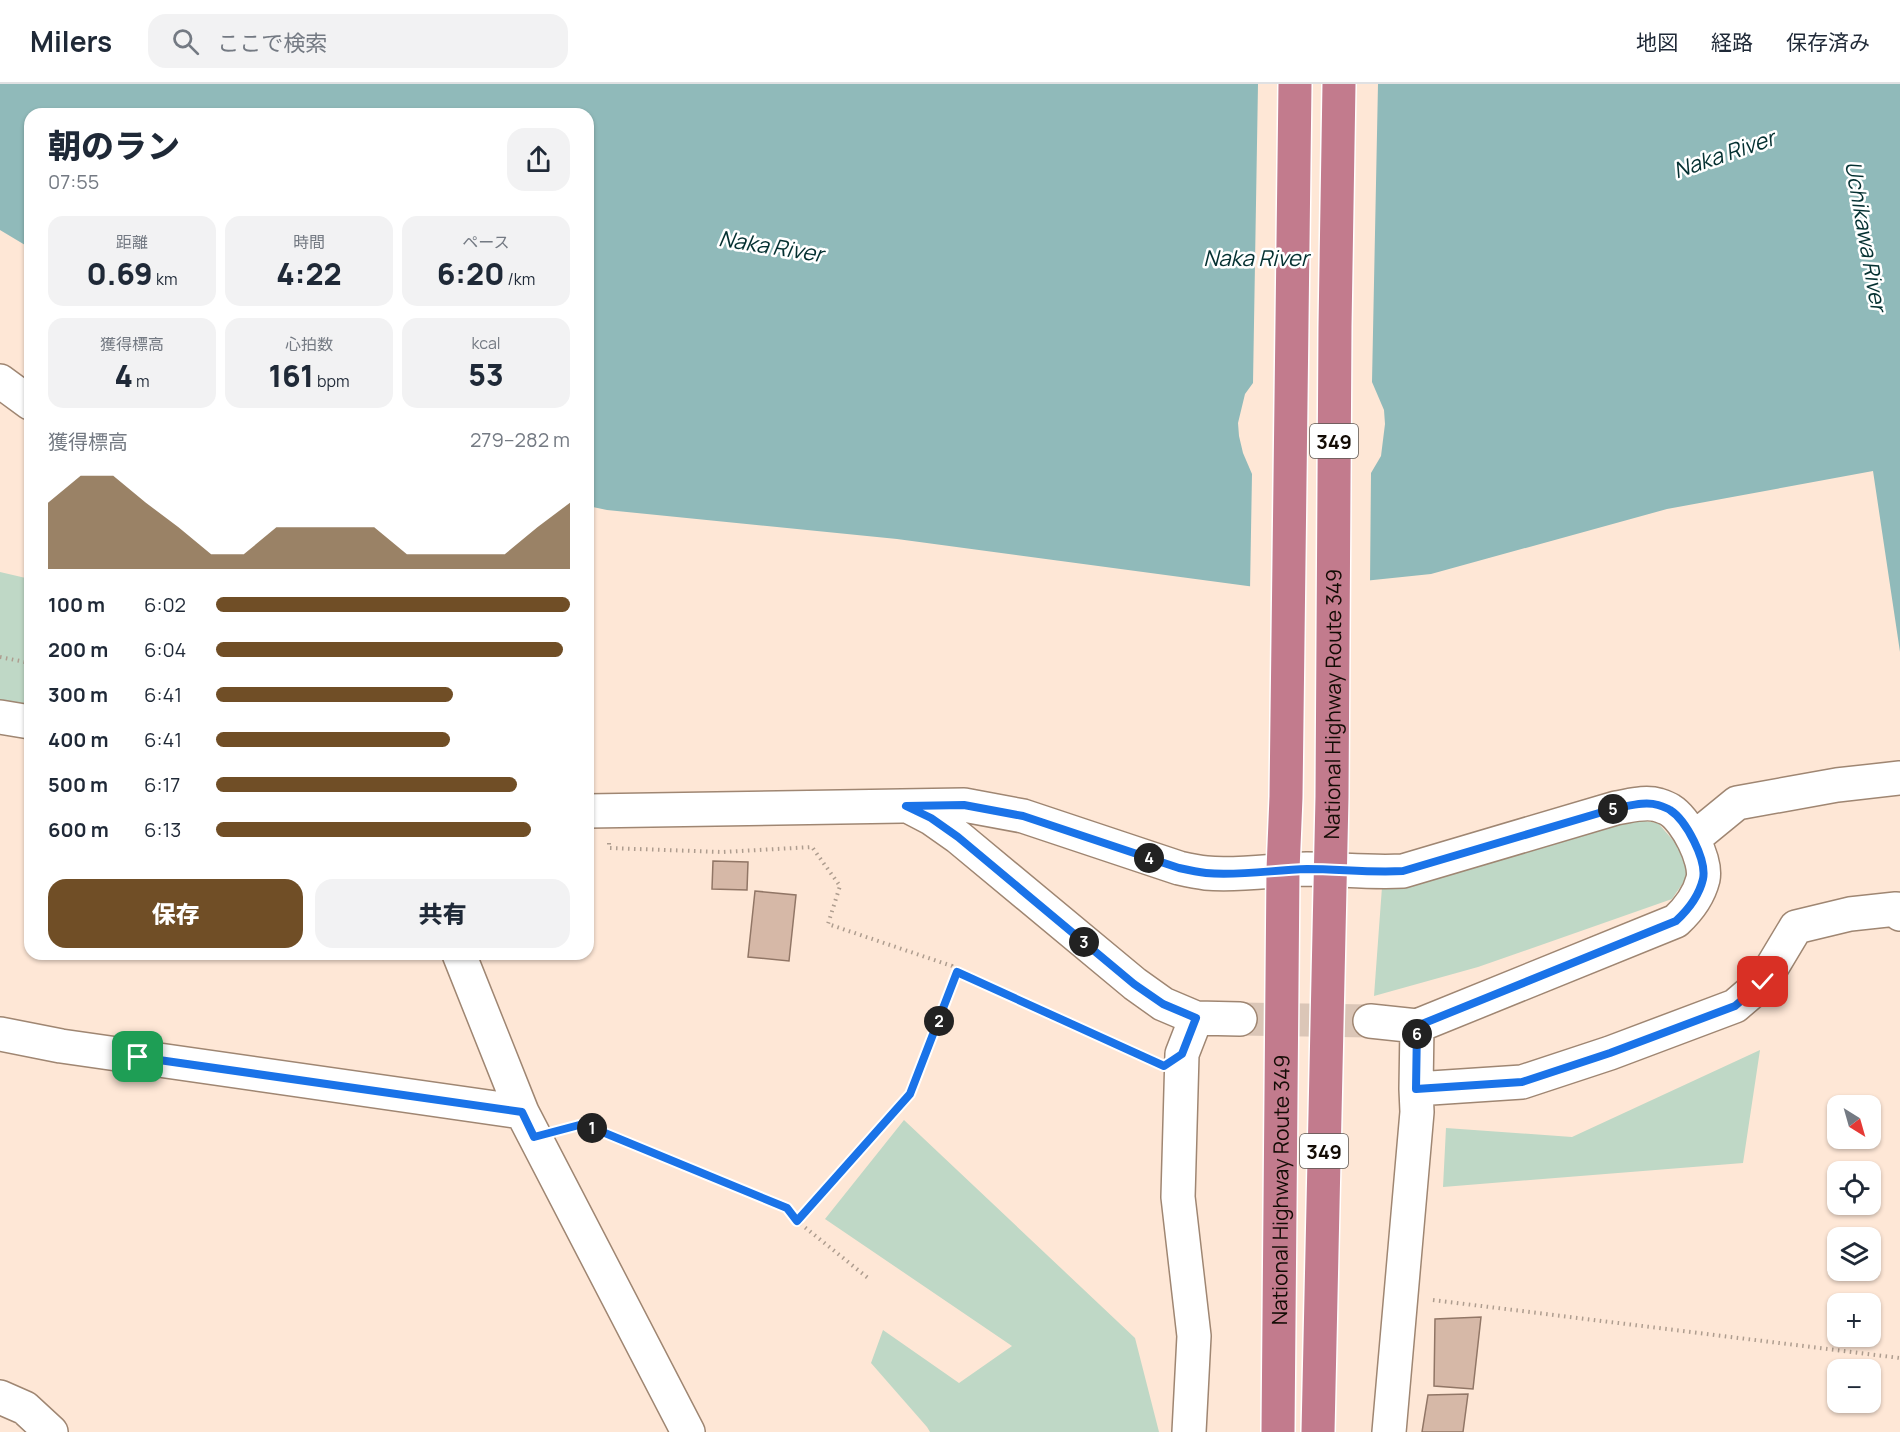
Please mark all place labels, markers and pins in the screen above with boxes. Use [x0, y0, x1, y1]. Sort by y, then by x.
pin: 5 [1598, 794, 1628, 824]
pin: 4 [1134, 843, 1164, 873]
pin: 3 [1069, 927, 1099, 957]
pin [1737, 956, 1788, 1007]
pin: 2 [924, 1006, 954, 1036]
pin: 6 [1402, 1019, 1432, 1049]
pin [112, 1031, 163, 1082]
pin: 1 [577, 1113, 607, 1143]

